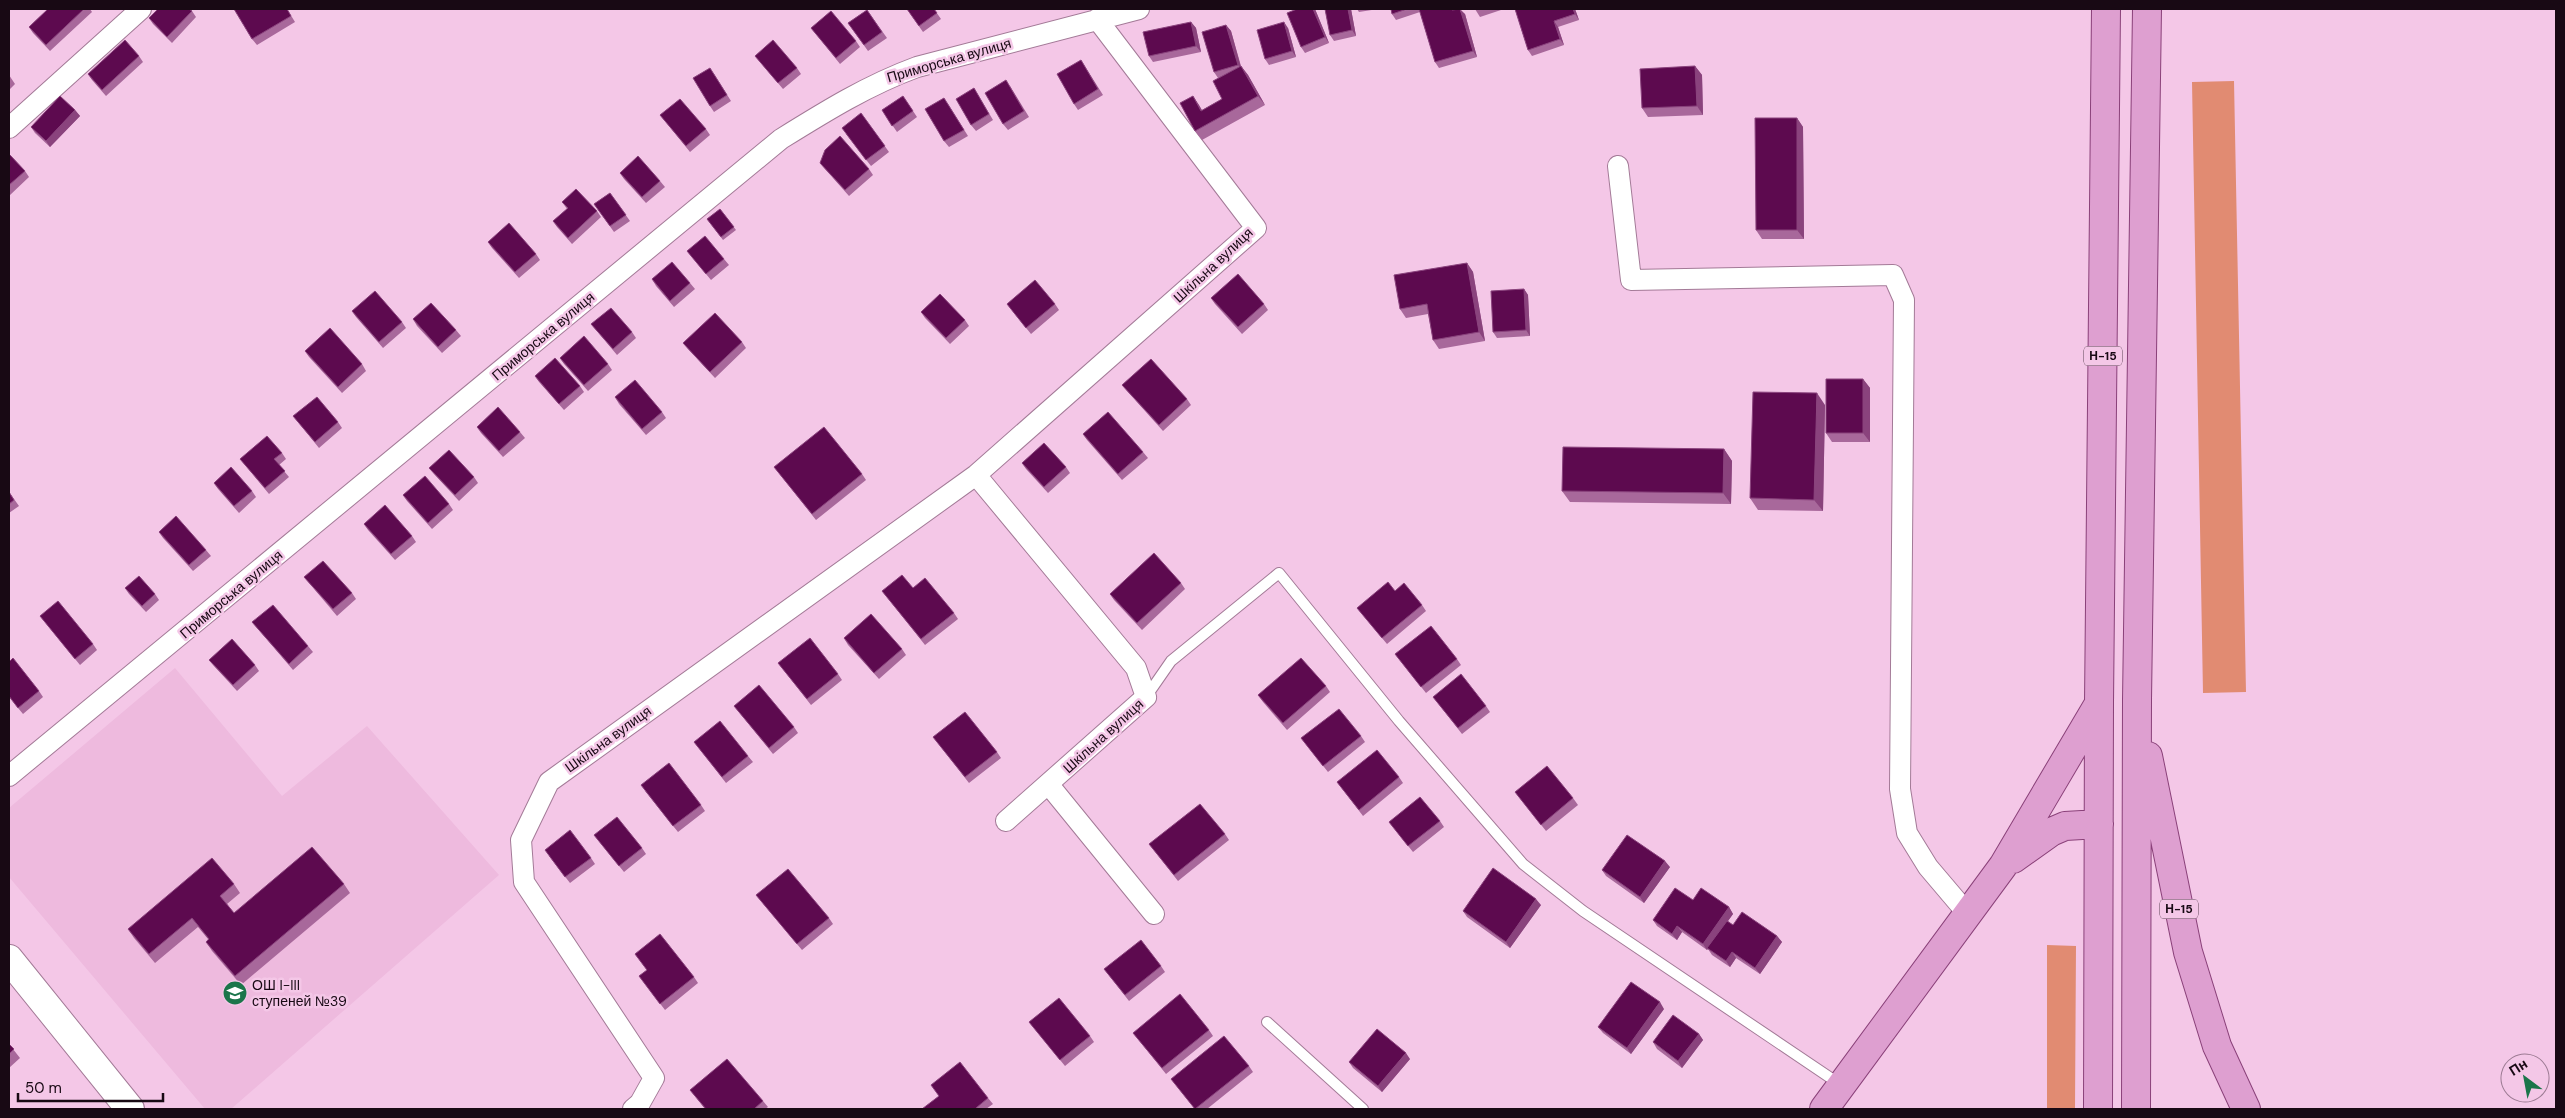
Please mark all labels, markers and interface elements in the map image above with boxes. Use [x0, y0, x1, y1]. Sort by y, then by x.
street label: Приморська вулиця [885, 34, 1013, 86]
street label: Шкільна вулиця [1169, 224, 1257, 306]
street label: Приморська вулиця [488, 288, 598, 384]
road number: Н-15 [2084, 346, 2122, 366]
street label: Приморська вулиця [176, 546, 286, 642]
street label: Шкільна вулиця [1059, 695, 1147, 777]
street label: Шкільна вулиця [561, 702, 655, 776]
road number: Н-15 [2160, 900, 2198, 919]
place label: ОШ I-III ступеней №39 [252, 976, 347, 1010]
school or university icon: ОШ I-III ступеней №39 [222, 980, 248, 1006]
north arrow [2500, 1053, 2550, 1103]
text: Пн [2505, 1054, 2531, 1080]
scale bar [18, 1070, 162, 1102]
text: 50 m [25, 1078, 62, 1098]

